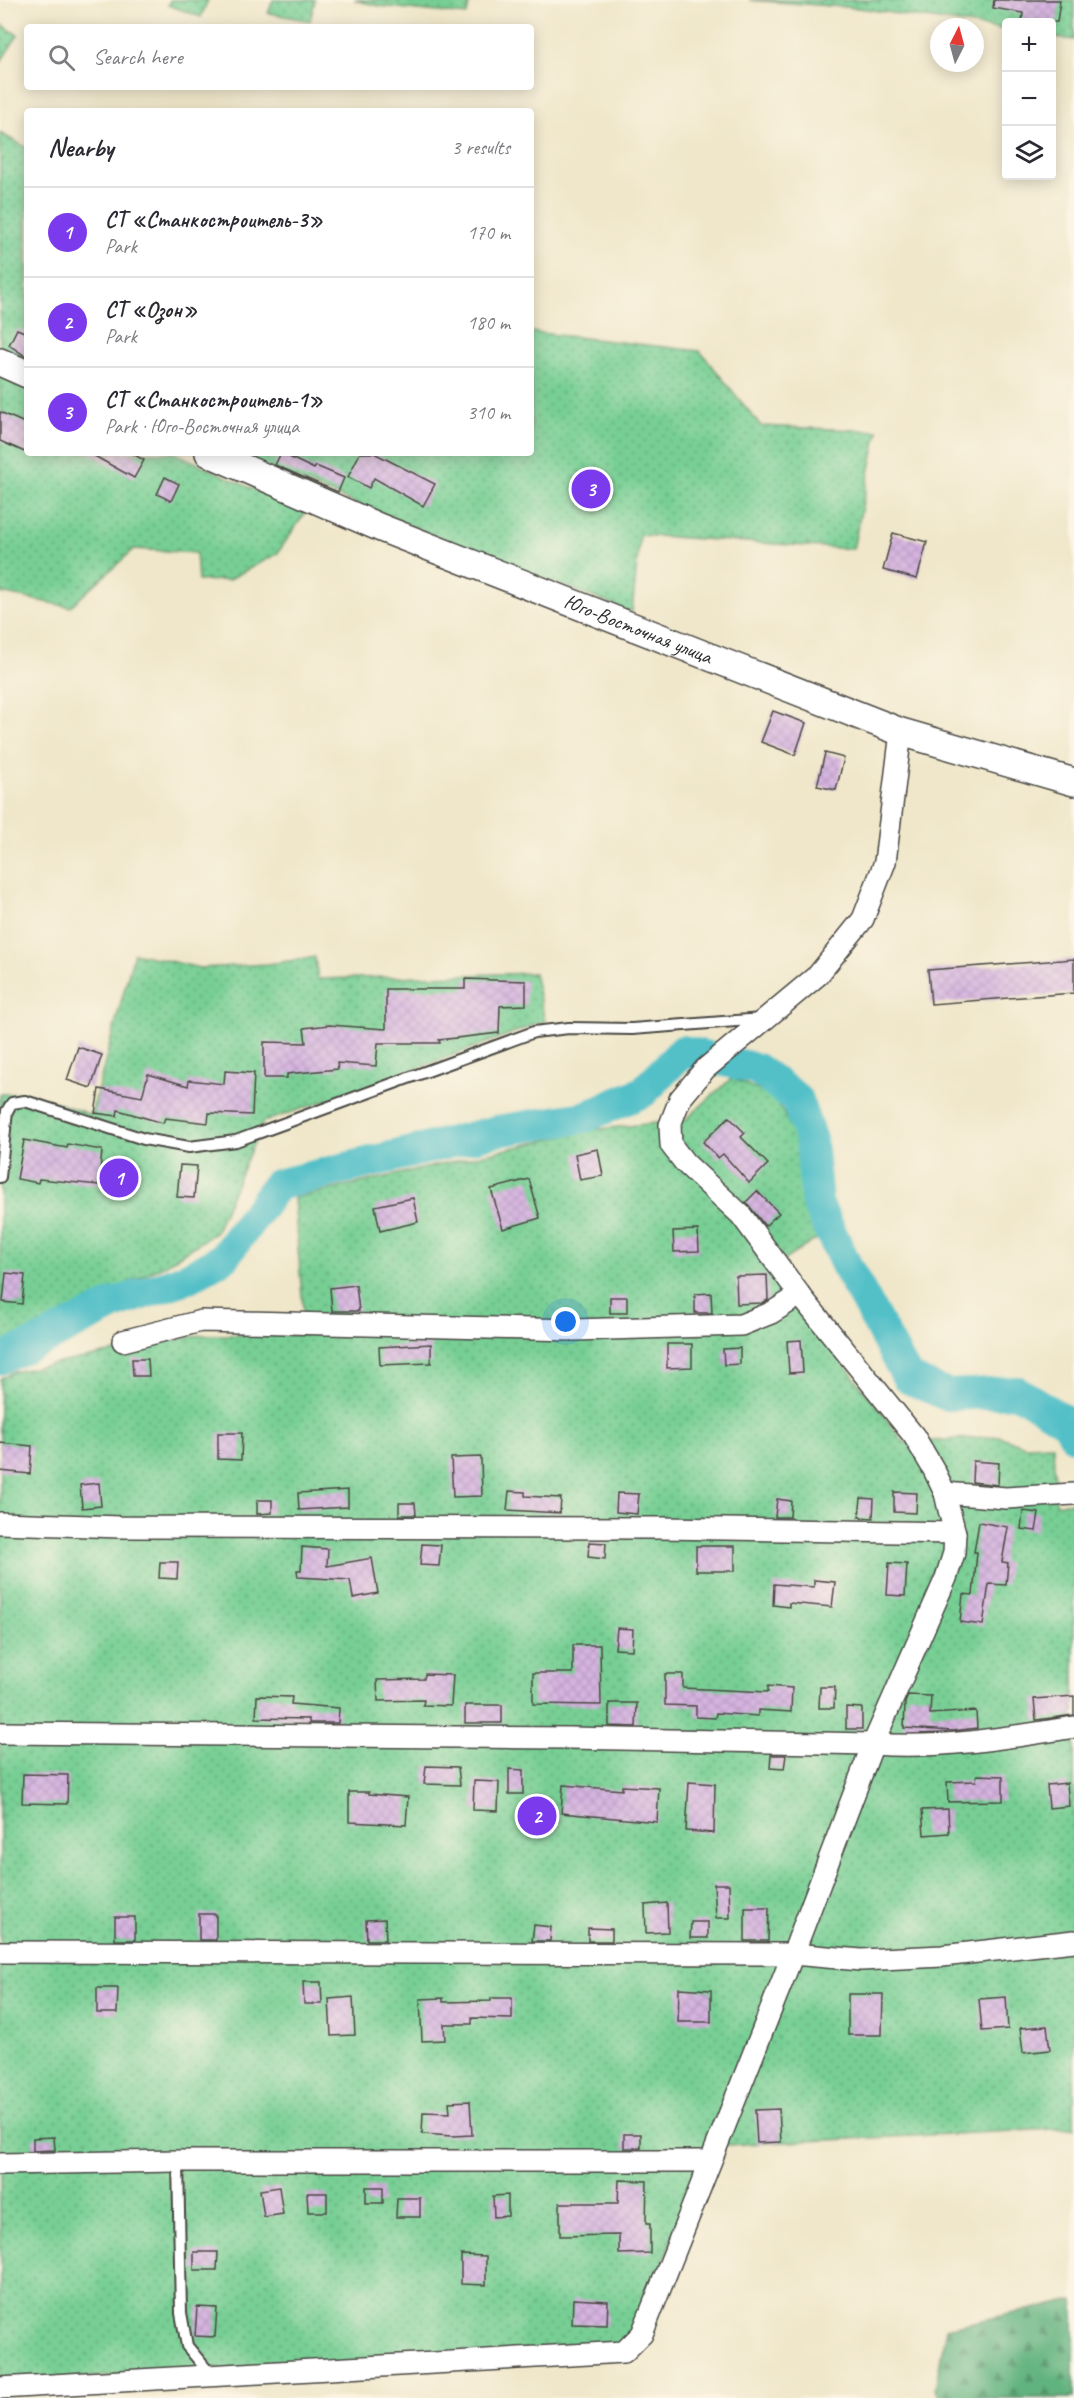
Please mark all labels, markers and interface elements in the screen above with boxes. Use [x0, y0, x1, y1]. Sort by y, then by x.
north arrow [930, 18, 984, 72]
map controls [1002, 18, 1056, 180]
button: + [1002, 18, 1056, 72]
search box [24, 24, 534, 90]
icon: search [45, 41, 78, 74]
text: Search here [93, 43, 183, 71]
button: − [1002, 72, 1056, 126]
button: layers [1002, 126, 1056, 180]
text: Nearby [48, 131, 113, 164]
text: 3 results [451, 135, 510, 160]
text: СТ «Станкостроитель-3» [105, 206, 323, 234]
text: 1 [63, 220, 72, 245]
text: 170 m [467, 220, 510, 245]
text: Park [105, 234, 137, 259]
text: СТ «Озон» [105, 296, 197, 324]
text: 2 [63, 310, 72, 335]
text: 180 m [467, 310, 510, 335]
text: Park [105, 324, 137, 349]
text: СТ «Станкостроитель-1» [105, 386, 323, 414]
text: 3 [63, 400, 72, 425]
text: 310 m [467, 400, 510, 425]
text: Park · Юго-Восточная улица [105, 414, 299, 439]
pin: 3 [572, 466, 610, 512]
street label: Юго-Восточная улица [561, 588, 718, 670]
pin: 1 [100, 1156, 138, 1200]
your location [551, 1307, 580, 1336]
pin: 2 [518, 1794, 556, 1838]

